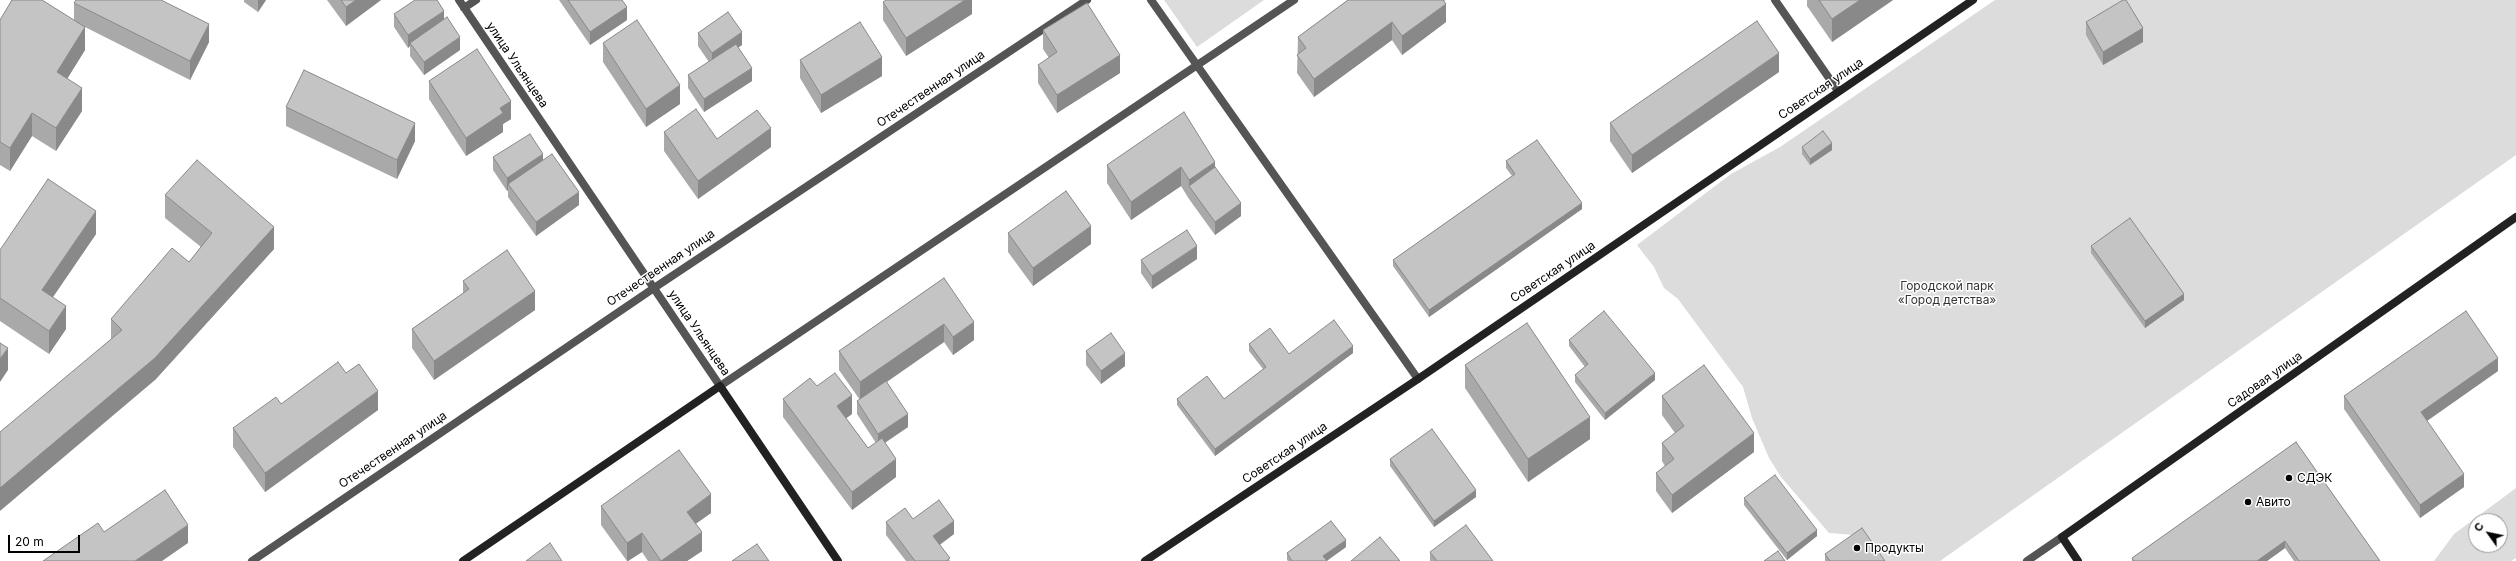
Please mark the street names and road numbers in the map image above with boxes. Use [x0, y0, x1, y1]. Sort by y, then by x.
street label: улица Ульянцева [483, 20, 551, 110]
street label: Отечественная улица [874, 48, 988, 130]
street label: Советская улица [1776, 55, 1866, 123]
street label: Отечественная улица [604, 227, 718, 309]
street label: Советская улица [1508, 238, 1598, 306]
street label: улица Ульянцева [665, 288, 733, 378]
street label: Садовая улица [2225, 349, 2305, 411]
street label: Отечественная улица [336, 409, 450, 491]
street label: Советская улица [1240, 419, 1330, 487]

